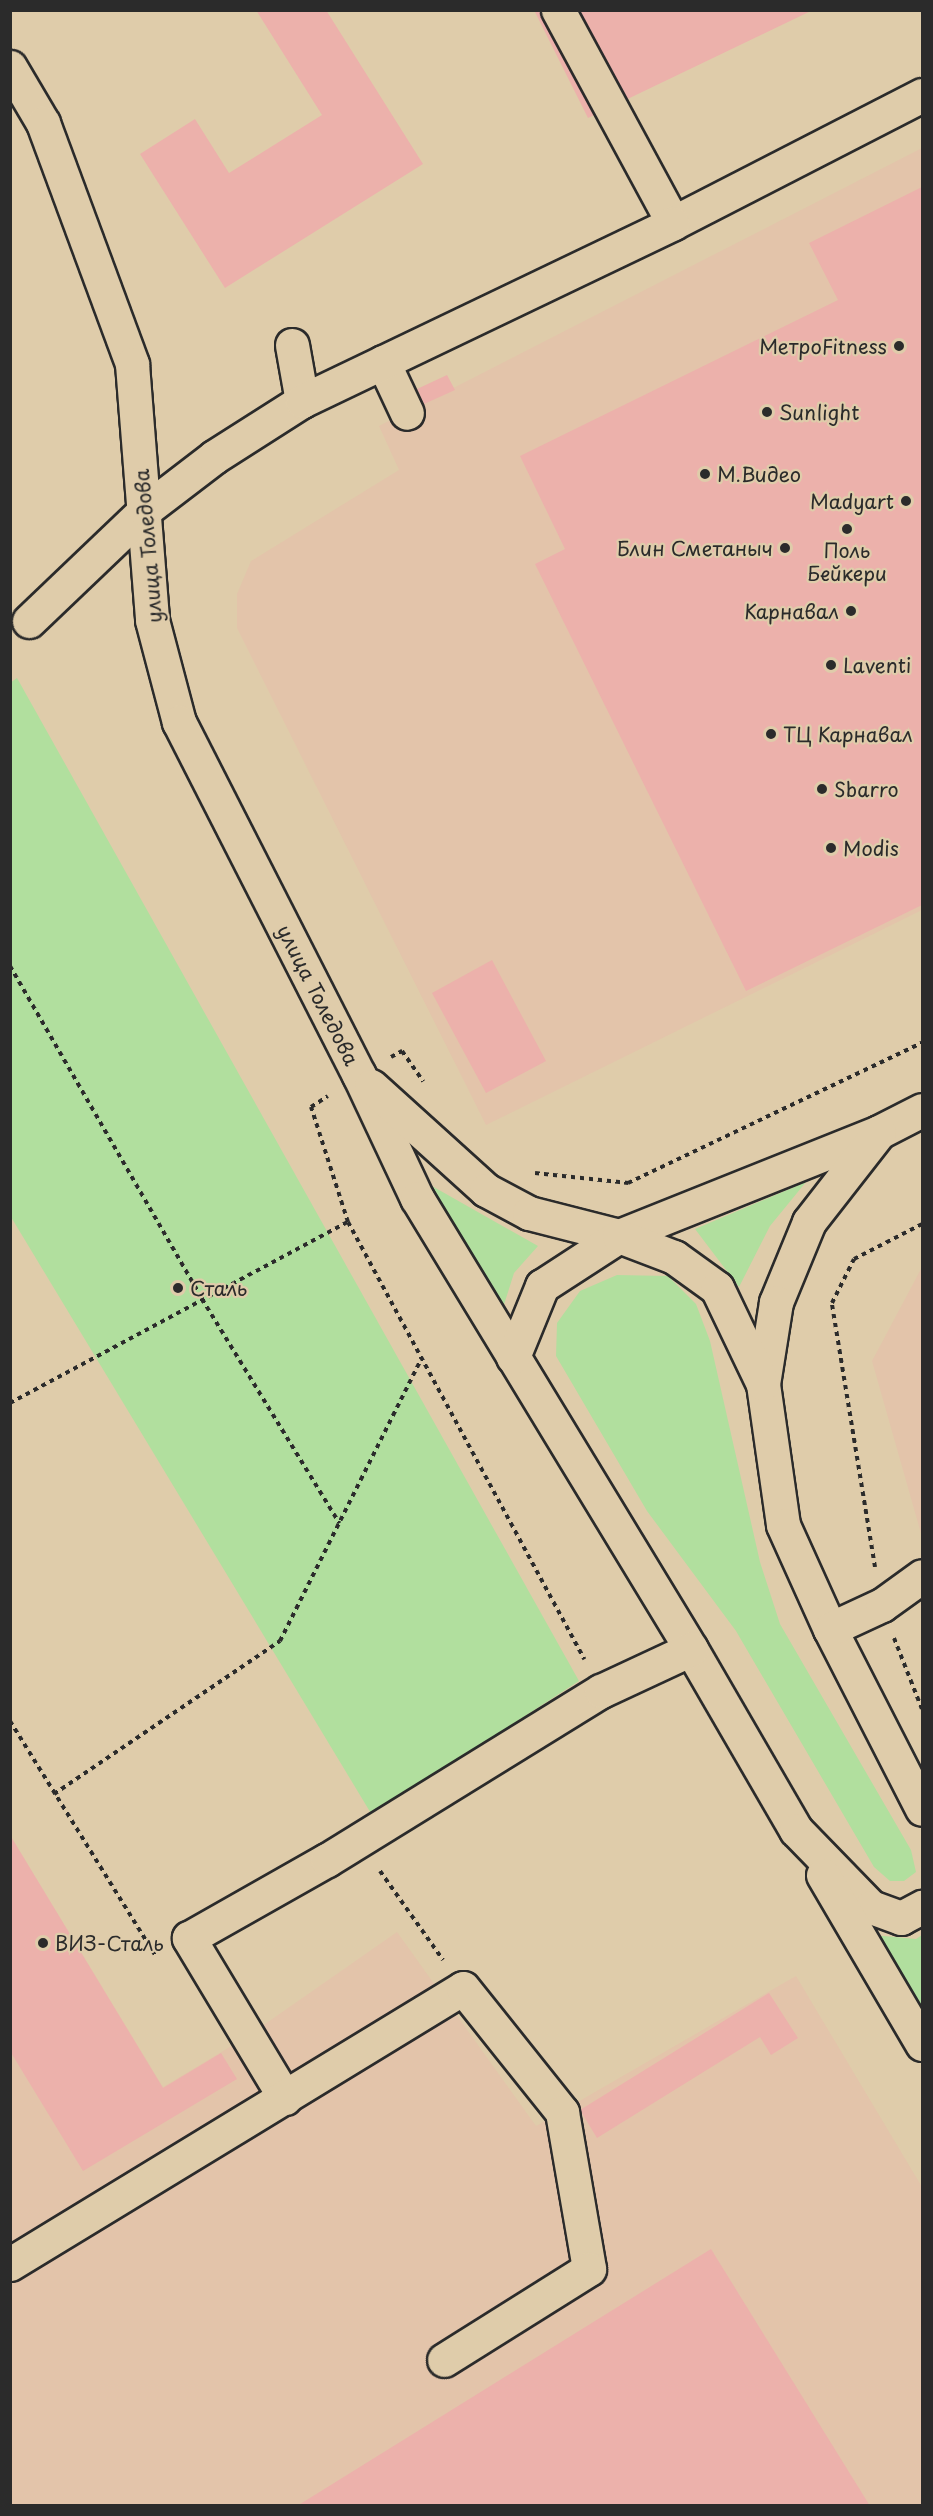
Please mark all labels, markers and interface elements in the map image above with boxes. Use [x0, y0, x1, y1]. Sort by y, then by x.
place label: МетроFitness [759, 334, 887, 358]
marker: МетроFitness [892, 339, 906, 353]
place label: Sunlight [779, 400, 859, 424]
marker: Sunlight [760, 405, 774, 419]
place label: М.Видео [717, 462, 801, 486]
street label: улица Толедова [129, 467, 167, 625]
marker: М.Видео [698, 467, 712, 481]
place label: Madyart [810, 489, 894, 513]
marker: Madyart [899, 494, 913, 508]
marker: Поль Бейкери [840, 522, 854, 536]
place label: Блин Сметаныч [617, 536, 773, 560]
place label: Поль Бейкери [807, 538, 887, 585]
marker: Блин Сметаныч [778, 541, 792, 555]
place label: Карнавал [744, 599, 839, 623]
marker: Карнавал [844, 604, 858, 618]
place label: Laventi [843, 653, 911, 677]
marker: Laventi [824, 658, 838, 672]
place label: ТЦ Карнавал [783, 722, 915, 746]
marker: ТЦ Карнавал [764, 727, 778, 741]
place label: Sbarro [834, 777, 899, 801]
marker: Sbarro [815, 782, 829, 796]
place label: Modis [843, 836, 899, 860]
marker: Modis [824, 841, 838, 855]
street label: улица Толедова [272, 920, 364, 1070]
place label: Сталь [190, 1276, 247, 1300]
marker: Сталь [171, 1281, 185, 1295]
place label: ВИЗ-Сталь [55, 1931, 164, 1955]
marker: ВИЗ-Сталь [36, 1936, 50, 1950]

